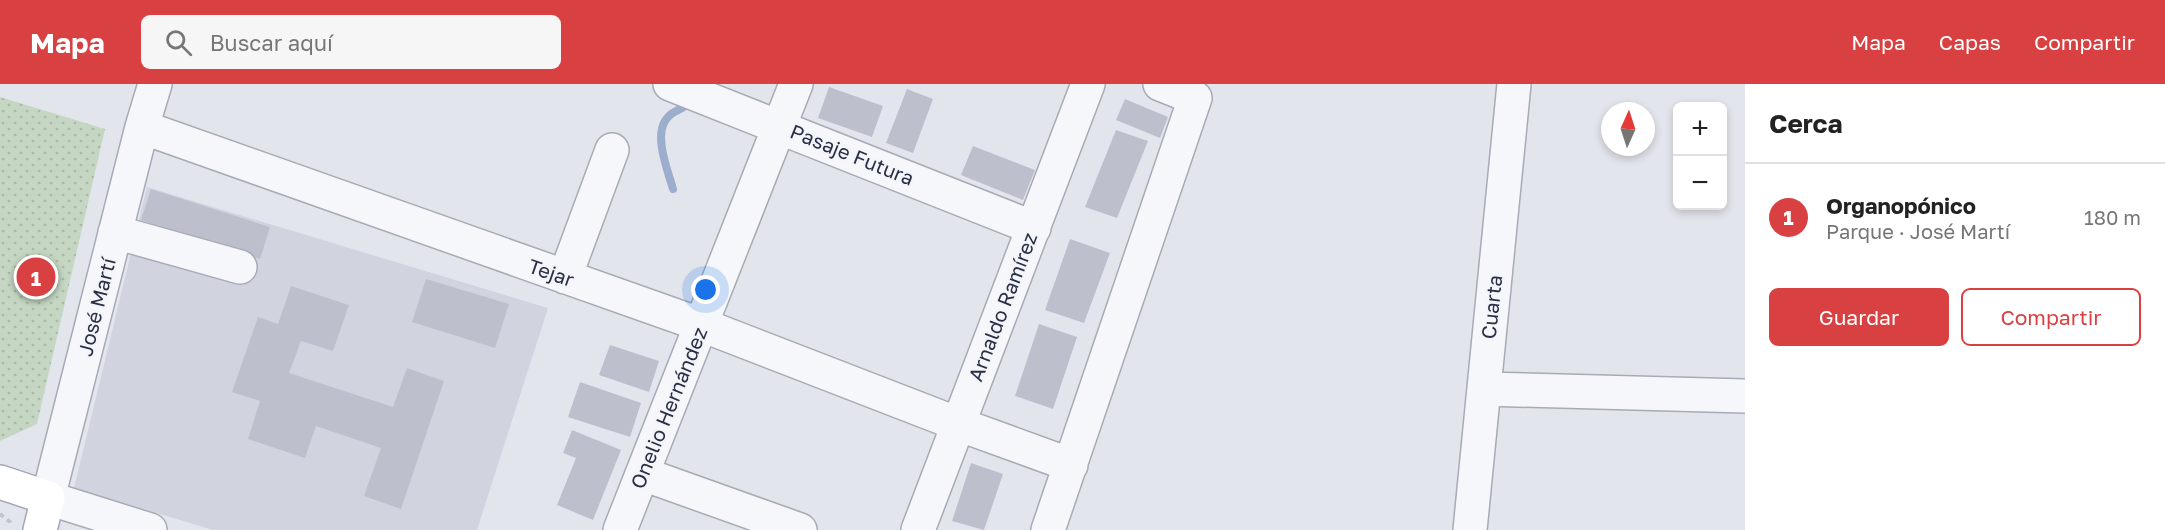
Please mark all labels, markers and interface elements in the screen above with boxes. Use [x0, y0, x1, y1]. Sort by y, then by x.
search box [141, 15, 561, 69]
text: Mapa [30, 26, 105, 59]
icon: search [162, 26, 195, 59]
text: Buscar aquí [210, 29, 333, 56]
text: Mapa [1851, 29, 1906, 55]
text: Capas [1939, 29, 2001, 55]
text: Compartir [2034, 29, 2135, 55]
north arrow [1601, 102, 1655, 156]
map controls [1673, 102, 1727, 210]
button: + [1673, 102, 1727, 156]
text: Cerca [1769, 108, 1843, 139]
street label: Pasaje Futura [787, 118, 918, 190]
button: − [1673, 156, 1727, 210]
text: Organopónico [1826, 192, 1976, 219]
text: 1 [1783, 205, 1794, 229]
text: 180 m [2084, 205, 2141, 229]
text: Parque · José Martí [1826, 219, 2010, 243]
street label: Arnaldo Ramírez [963, 229, 1041, 384]
street label: Tejar [525, 253, 577, 291]
pin: 1 [16, 254, 56, 300]
street label: José Martí [72, 254, 120, 358]
street label: Cuarta [1476, 274, 1506, 340]
your location [691, 275, 720, 304]
button: Guardar [1769, 288, 1949, 346]
button: Compartir [1961, 288, 2141, 346]
street label: Onelio Hernández [625, 323, 711, 492]

